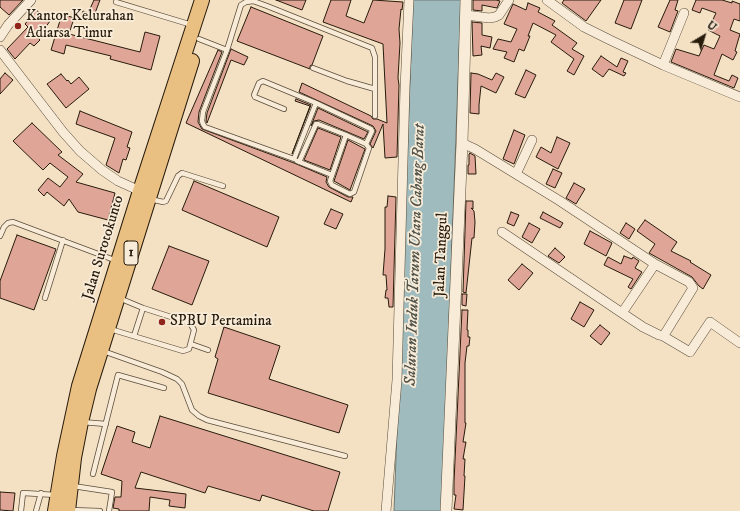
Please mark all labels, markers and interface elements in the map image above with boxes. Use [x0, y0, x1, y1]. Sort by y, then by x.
place label: Kantor Kelurahan Adiarsa Timur [26, 8, 134, 43]
north arrow [684, 16, 724, 56]
text: U [704, 18, 719, 35]
marker: Kantor Kelurahan Adiarsa Timur [13, 21, 23, 31]
water label: Saluran Induk Tarum Utara Cabang Barat [402, 124, 430, 386]
street label: Jalan Surotokunto [80, 194, 128, 302]
street label: Jalan Tanggul [432, 212, 452, 298]
road number: 1 [124, 241, 138, 265]
place label: SPBU Pertamina [170, 313, 272, 331]
marker: SPBU Pertamina [157, 317, 167, 327]

